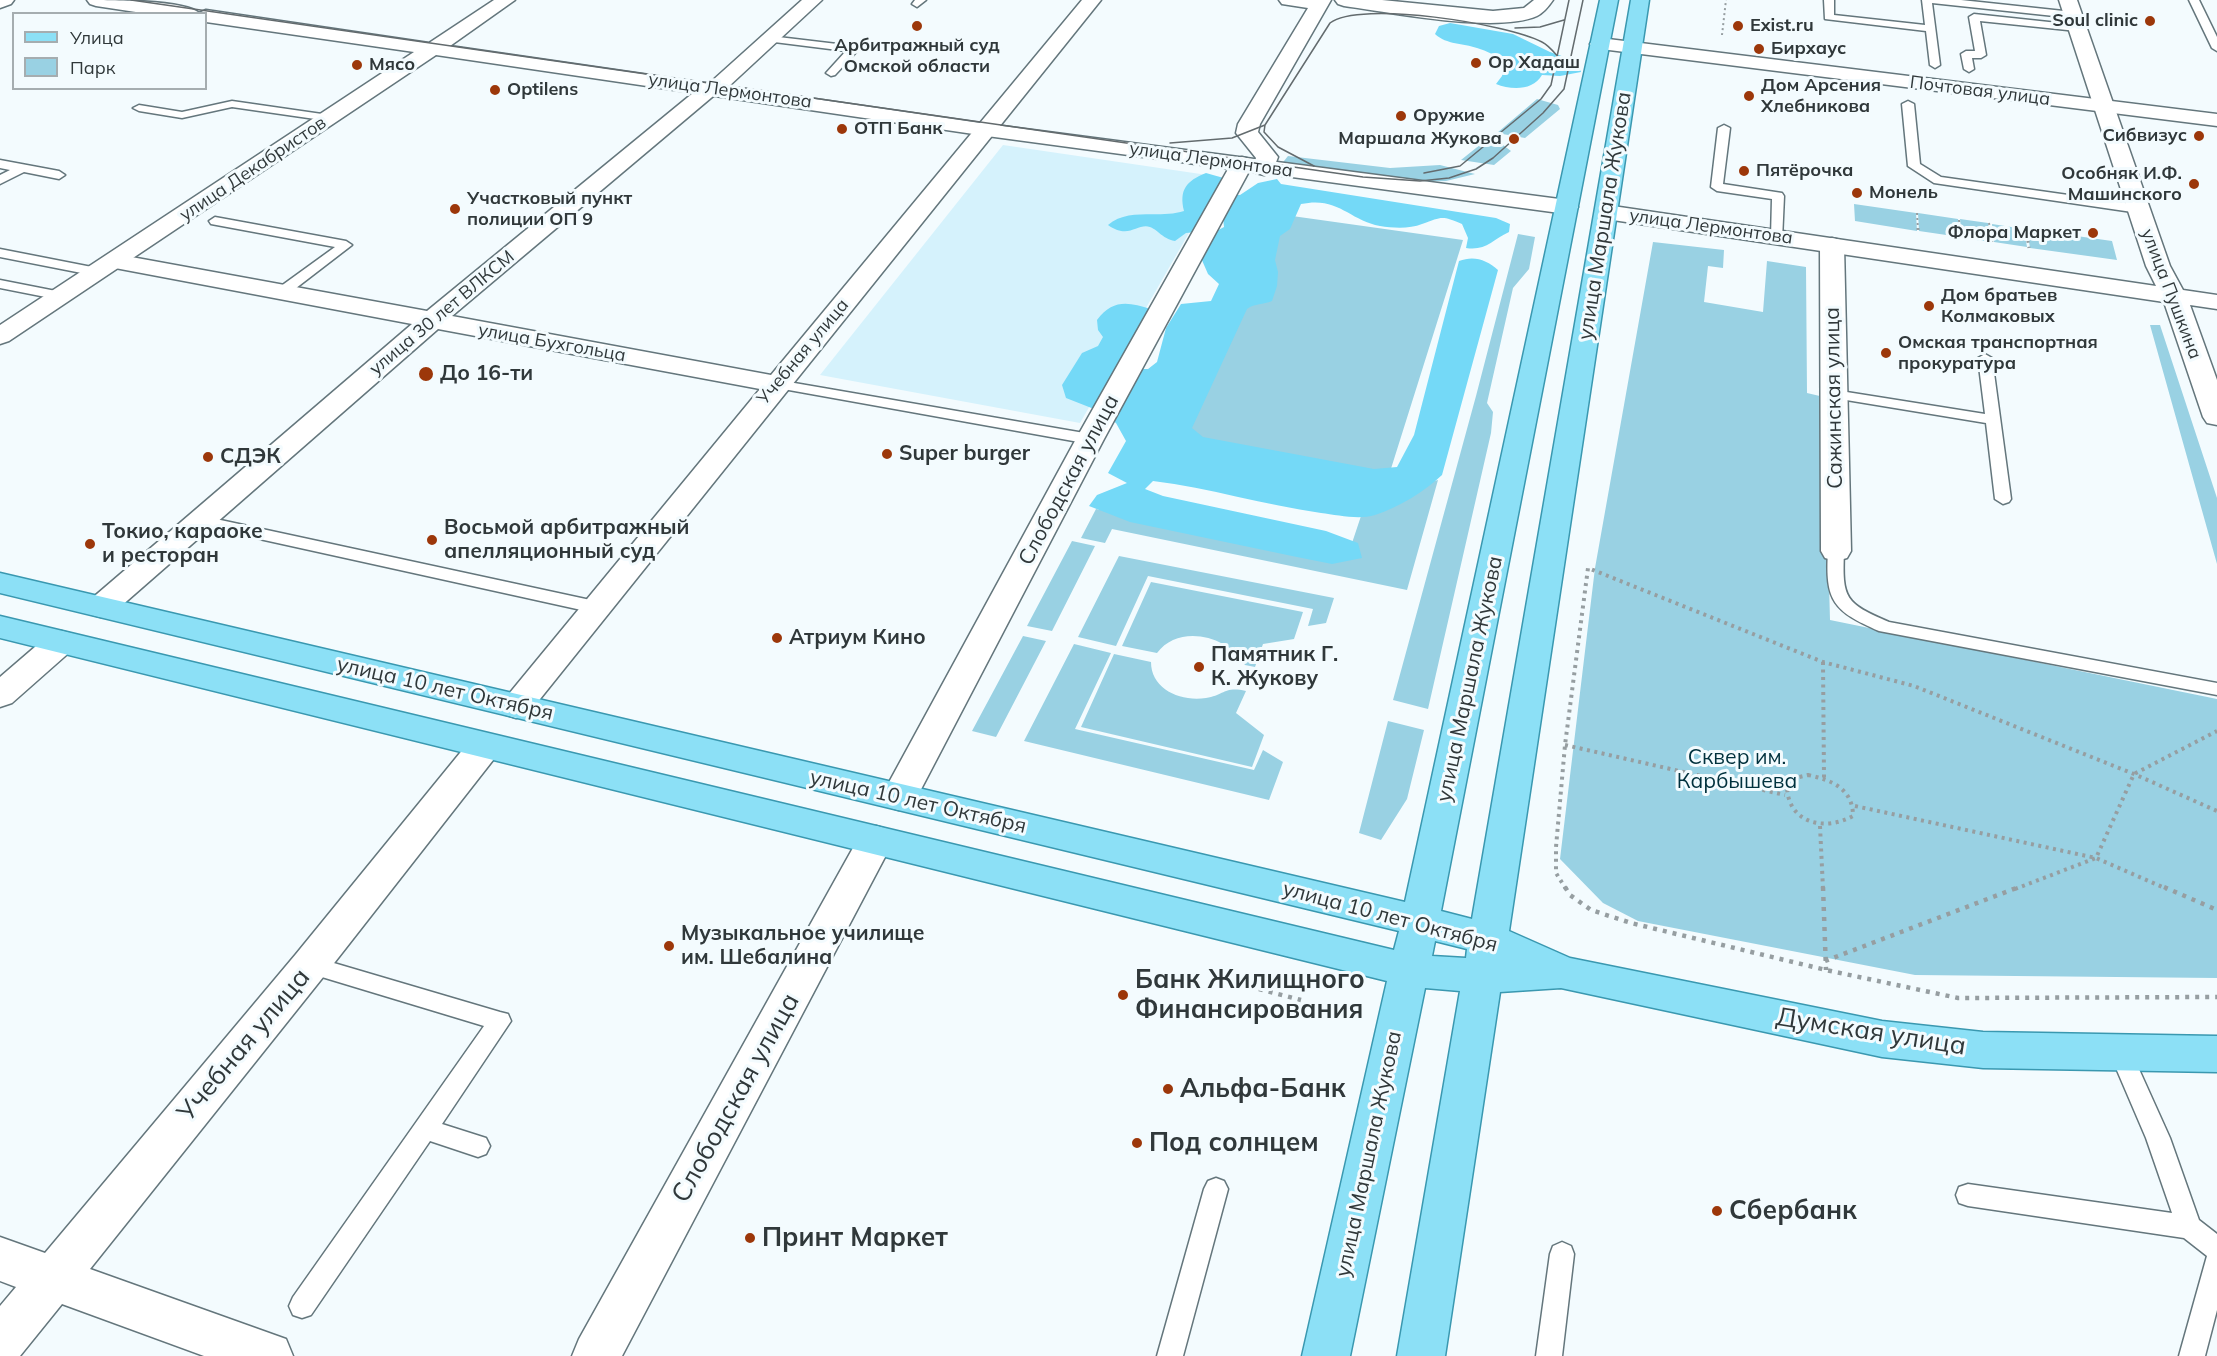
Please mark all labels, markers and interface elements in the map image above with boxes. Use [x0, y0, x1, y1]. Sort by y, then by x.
place label: Soul clinic [2052, 10, 2138, 32]
legend [12, 12, 207, 90]
marker: Soul clinic [2143, 14, 2157, 28]
place label: Exist.ru [1750, 15, 1814, 37]
marker: Арбитражный суд Омской области [910, 19, 924, 33]
marker: Exist.ru [1731, 19, 1745, 33]
text: Улица [70, 26, 124, 49]
place label: Арбитражный суд Омской области [834, 35, 1000, 78]
place label: Бирхаус [1771, 38, 1846, 60]
marker: Бирхаус [1752, 42, 1766, 56]
place label: Ор Хадаш [1488, 52, 1580, 74]
place label: Мясо [369, 54, 415, 76]
text: Парк [70, 56, 115, 79]
marker: Ор Хадаш [1469, 56, 1483, 70]
marker: Мясо [350, 58, 364, 72]
street label: улица Лермонтова [647, 69, 813, 113]
street label: Почтовая улица [1909, 72, 2051, 110]
place label: Дом Арсения Хлебникова [1761, 75, 1881, 118]
place label: Optilens [507, 79, 578, 101]
marker: Optilens [488, 83, 502, 97]
marker: Дом Арсения Хлебникова [1742, 89, 1756, 103]
street label: улица Маршала Жукова [1573, 90, 1637, 342]
place label: Оружие [1413, 105, 1485, 127]
marker: Оружие [1394, 109, 1408, 123]
street label: улица Декабристов [176, 112, 330, 226]
place label: ОТП Банк [854, 118, 943, 140]
marker: ОТП Банк [835, 122, 849, 136]
place label: Сибвизус [2102, 125, 2187, 147]
place label: Маршала Жукова [1338, 128, 1502, 150]
marker: Сибвизус [2192, 129, 2206, 143]
marker: Маршала Жукова [1507, 132, 1521, 146]
street label: улица Лермонтова [1128, 138, 1294, 182]
place label: Пятёрочка [1756, 160, 1853, 182]
place label: Особняк И.Ф. Машинского [2061, 163, 2182, 206]
marker: Пятёрочка [1737, 164, 1751, 178]
marker: Особняк И.Ф. Машинского [2187, 177, 2201, 191]
place label: Монель [1869, 182, 1938, 204]
marker: Монель [1850, 186, 1864, 200]
place label: Участковый пункт полиции ОП 9 [467, 188, 632, 230]
marker: Участковый пункт полиции ОП 9 [448, 202, 462, 216]
street label: улица Лермонтова [1628, 205, 1794, 249]
place label: Флора Маркет [1947, 222, 2081, 244]
marker: Флора Маркет [2086, 226, 2100, 240]
street label: улица Пушкина [2136, 226, 2206, 362]
street label: улица 30 лет ВЛКСМ [365, 246, 519, 380]
place label: Дом братьев Колмаковых [1941, 285, 2057, 328]
street label: Учебная улица [753, 295, 853, 409]
marker: Дом братьев Колмаковых [1922, 299, 1936, 313]
street label: Сажинская улица [1820, 307, 1848, 489]
street label: улица Бухгольца [477, 319, 627, 367]
place label: Омская транспортная прокуратура [1898, 332, 2098, 374]
marker: Омская транспортная прокуратура [1879, 346, 1893, 360]
place label: До 16-ти [440, 361, 533, 387]
marker: До 16-ти [417, 365, 435, 383]
street label: Слободская улица [1014, 391, 1124, 569]
place label: Super burger [899, 441, 1030, 467]
place label: СДЭК [220, 444, 281, 470]
marker: Super burger [880, 447, 894, 461]
marker: СДЭК [201, 450, 215, 464]
place label: Восьмой арбитражный апелляционный суд [444, 515, 689, 565]
place label: Токио, караоке и ресторан [102, 519, 263, 569]
marker: Восьмой арбитражный апелляционный суд [425, 533, 439, 547]
marker: Токио, караоке и ресторан [83, 537, 97, 551]
street label: улица Маршала Жукова [1432, 554, 1508, 804]
place label: Атриум Кино [789, 625, 926, 651]
marker: Атриум Кино [770, 631, 784, 645]
place label: Памятник Г. К. Жукову [1211, 642, 1338, 692]
street label: улица 10 лет Октября [334, 652, 556, 726]
marker: Памятник Г. К. Жукову [1192, 660, 1206, 674]
park label: Сквер им. Карбышева [1677, 745, 1797, 795]
street label: улица 10 лет Октября [807, 765, 1029, 839]
street label: улица 10 лет Октября [1280, 876, 1500, 958]
place label: Музыкальное училище им. Шебалина [681, 921, 925, 971]
marker: Музыкальное училище им. Шебалина [662, 939, 676, 953]
street label: Учебная улица [171, 962, 317, 1128]
place label: Банк Жилищного Финансирования [1135, 964, 1365, 1026]
street label: Слободская улица [666, 988, 806, 1208]
marker: Банк Жилищного Финансирования [1116, 988, 1130, 1002]
street label: Думская улица [1774, 1002, 1968, 1062]
street label: улица Маршала Жукова [1331, 1029, 1407, 1279]
place label: Альфа-Банк [1180, 1073, 1346, 1105]
marker: Альфа-Банк [1161, 1082, 1175, 1096]
place label: Под солнцем [1149, 1127, 1319, 1159]
marker: Под солнцем [1130, 1136, 1144, 1150]
place label: Сбербанк [1729, 1195, 1857, 1227]
marker: Сбербанк [1710, 1204, 1724, 1218]
place label: Принт Маркет [762, 1222, 948, 1254]
marker: Принт Маркет [743, 1231, 757, 1245]

